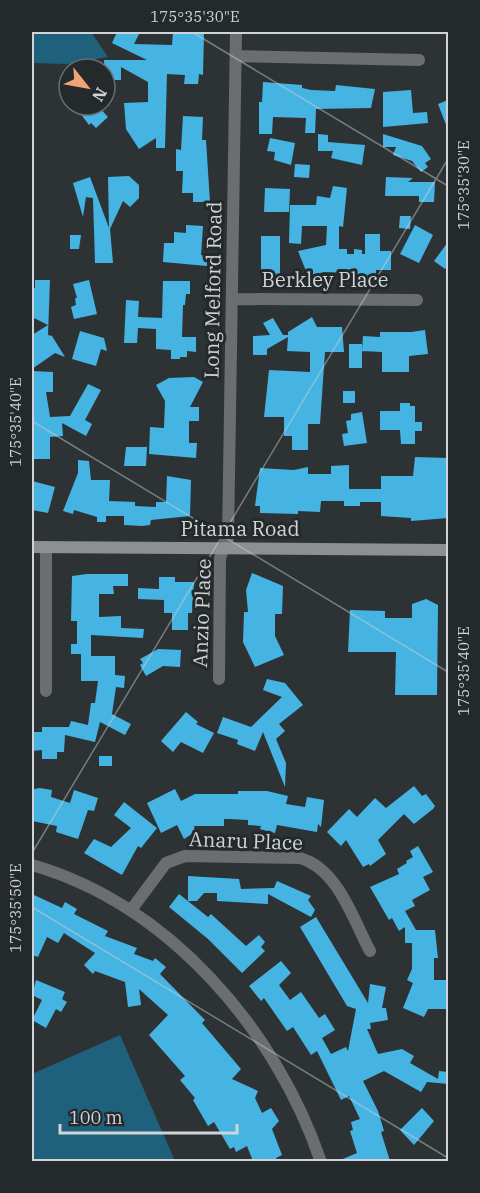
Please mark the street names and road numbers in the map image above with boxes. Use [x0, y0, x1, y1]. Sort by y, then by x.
street label: Long Melford Road [197, 201, 228, 379]
street label: Berkley Place [262, 266, 388, 293]
street label: Pitama Road [180, 515, 300, 542]
street label: Anzio Place [186, 558, 217, 668]
street label: Anaru Place [189, 825, 303, 856]

